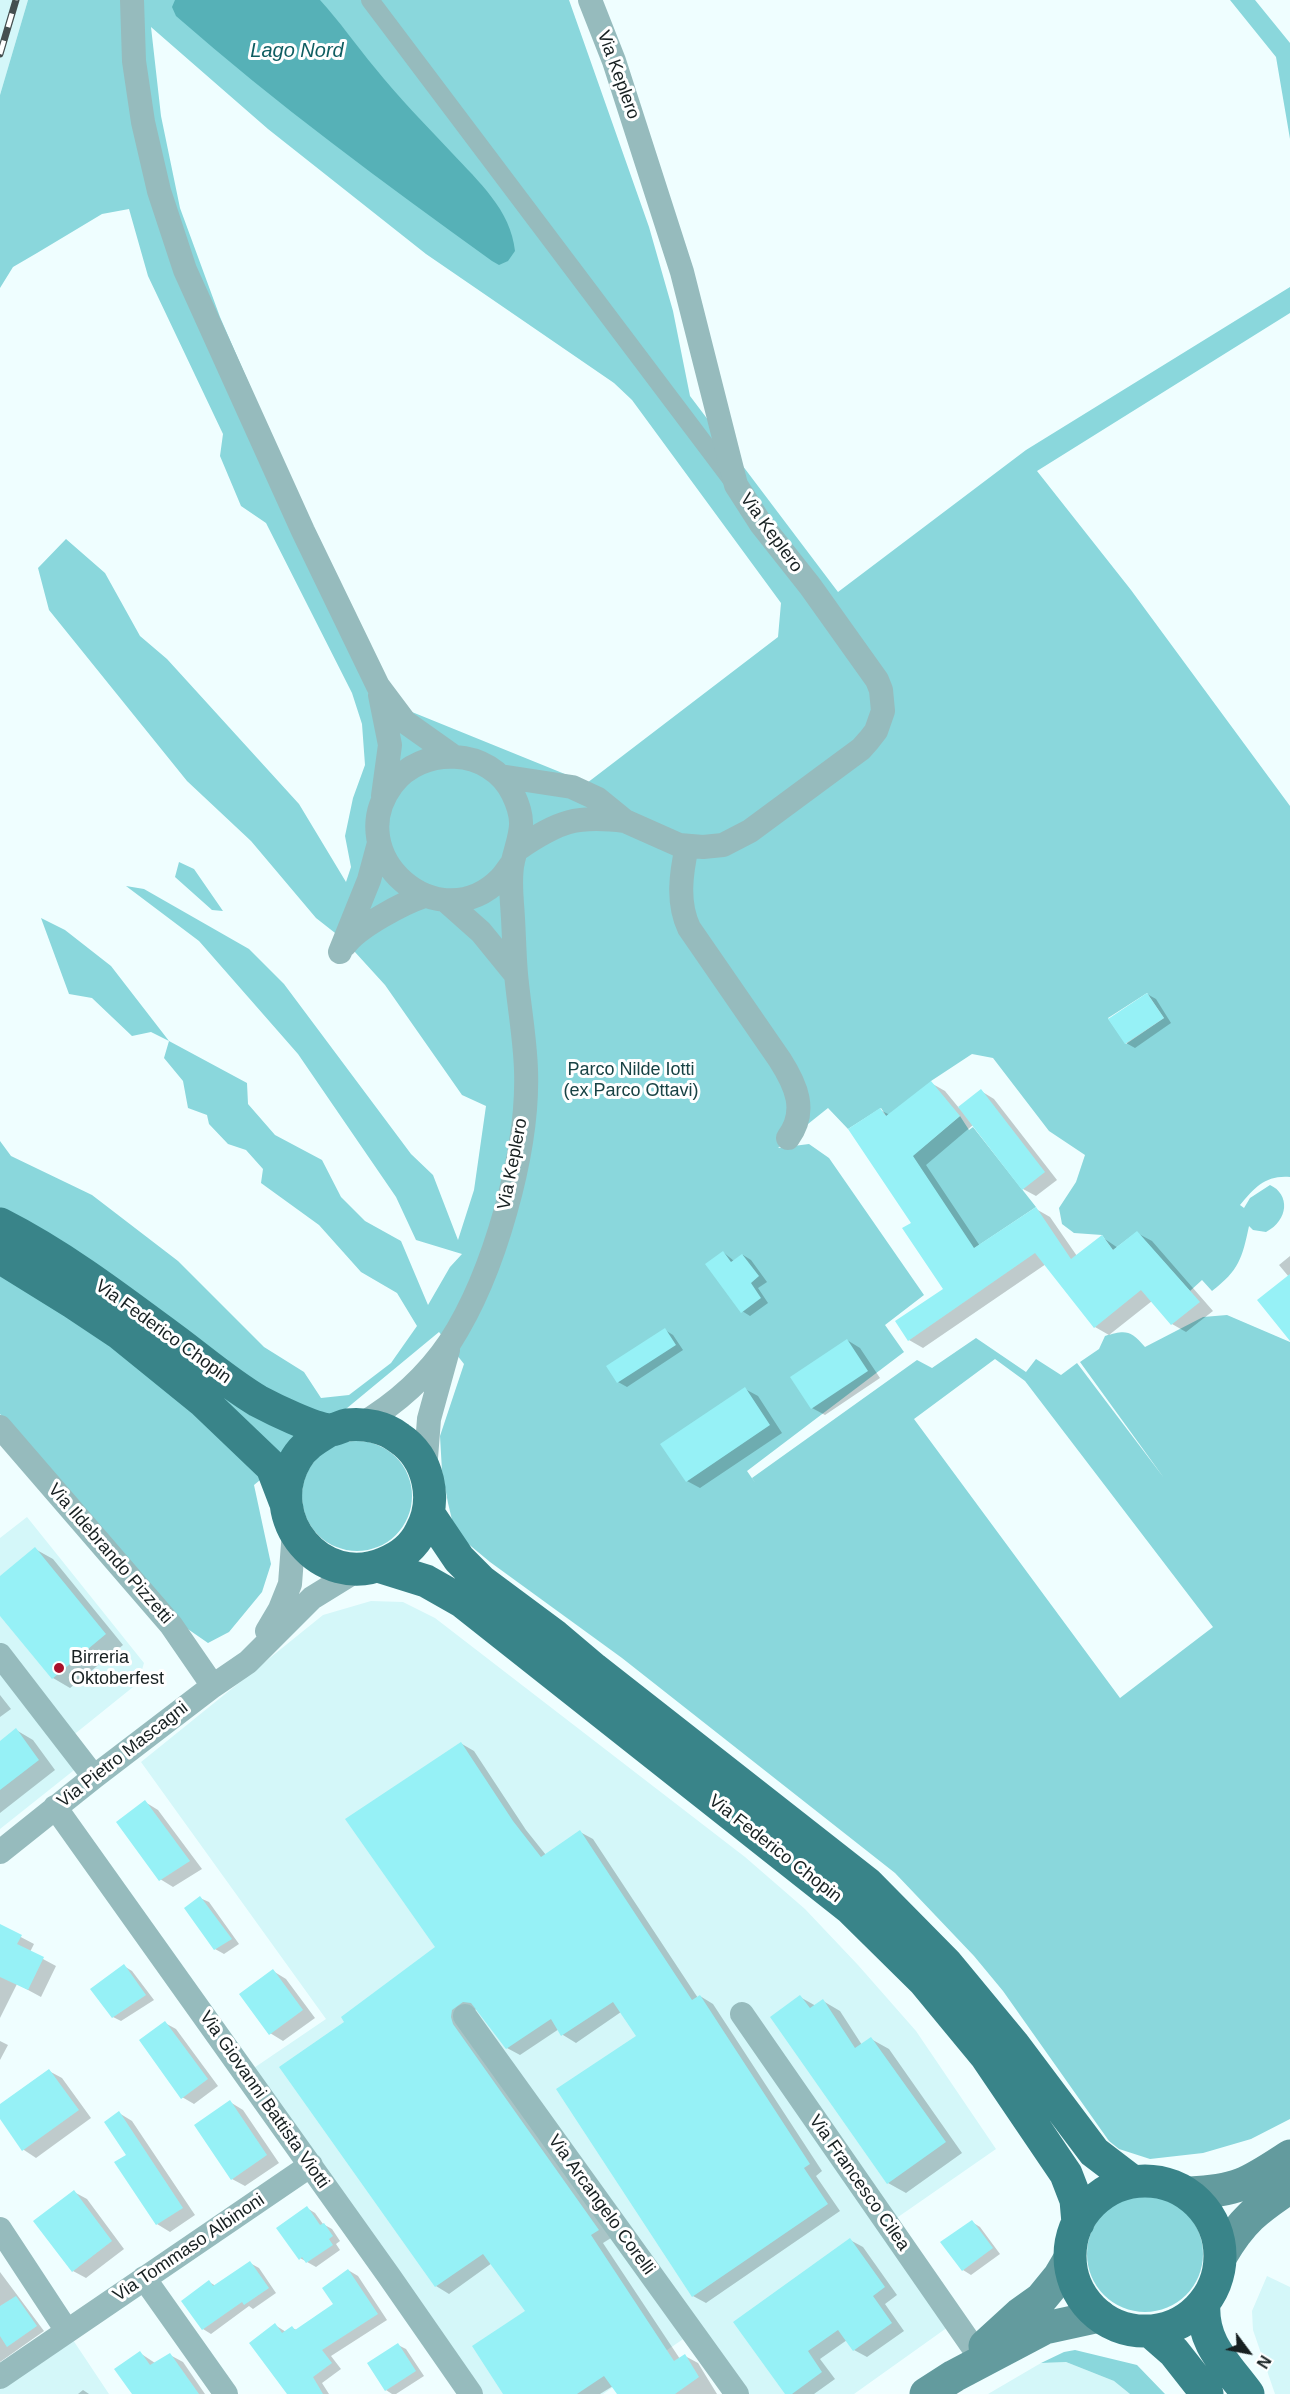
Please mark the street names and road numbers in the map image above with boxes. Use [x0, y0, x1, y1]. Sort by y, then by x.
street label: Via Keplero [592, 28, 644, 122]
street label: Via Keplero [735, 489, 807, 577]
street label: Via Keplero [494, 1116, 532, 1212]
street label: Via Federico Chopin [91, 1275, 235, 1389]
street label: Via Ildebrando Pizzetti [43, 1479, 177, 1629]
street label: Via Pietro Mascagni [53, 1697, 193, 1813]
street label: Via Federico Chopin [704, 1790, 846, 1908]
street label: Via Giovanni Battista Viotti [195, 2007, 333, 2193]
street label: Via Francesco Cilea [804, 2111, 914, 2255]
street label: Via Arcangelo Corelli [543, 2131, 659, 2279]
street label: Via Tommaso Albinoni [109, 2189, 269, 2307]

